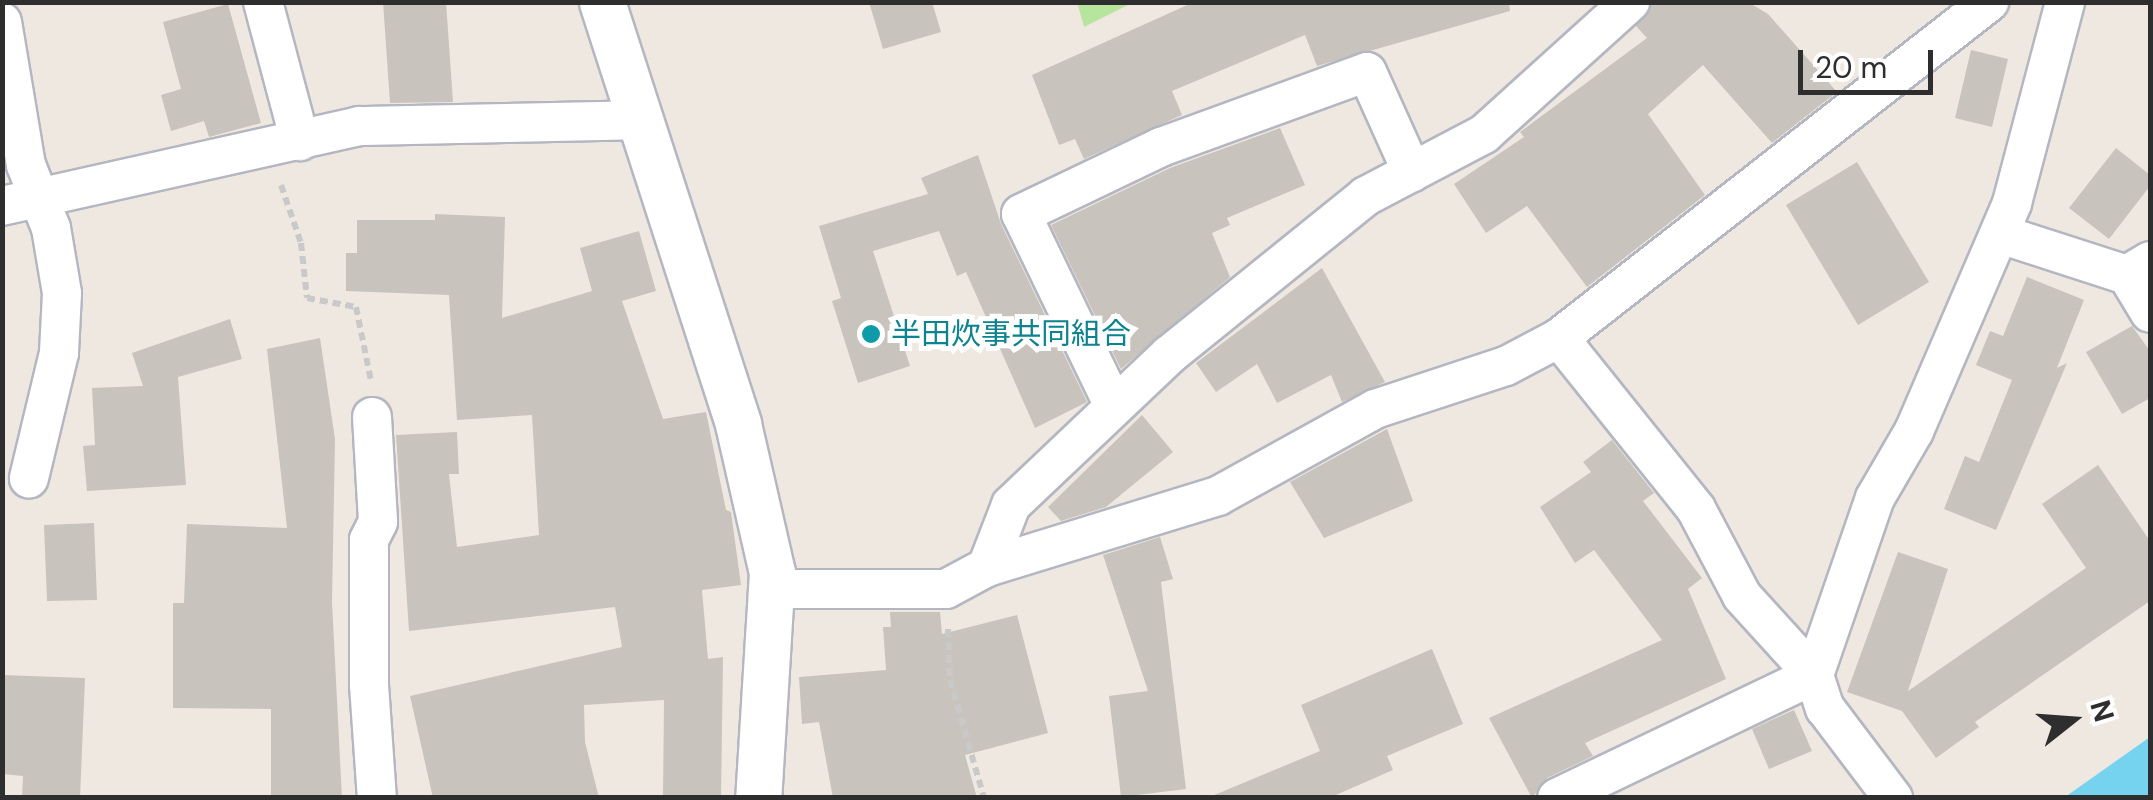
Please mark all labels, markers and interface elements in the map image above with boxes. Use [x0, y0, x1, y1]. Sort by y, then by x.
scale bar [1803, 30, 1938, 92]
text: 20 m [1815, 48, 1887, 87]
place label: 半田炊事共同組合 [891, 316, 1131, 352]
marker: 半田炊事共同組合 [860, 323, 882, 345]
north arrow [2023, 670, 2123, 770]
text: N [2081, 696, 2123, 726]

